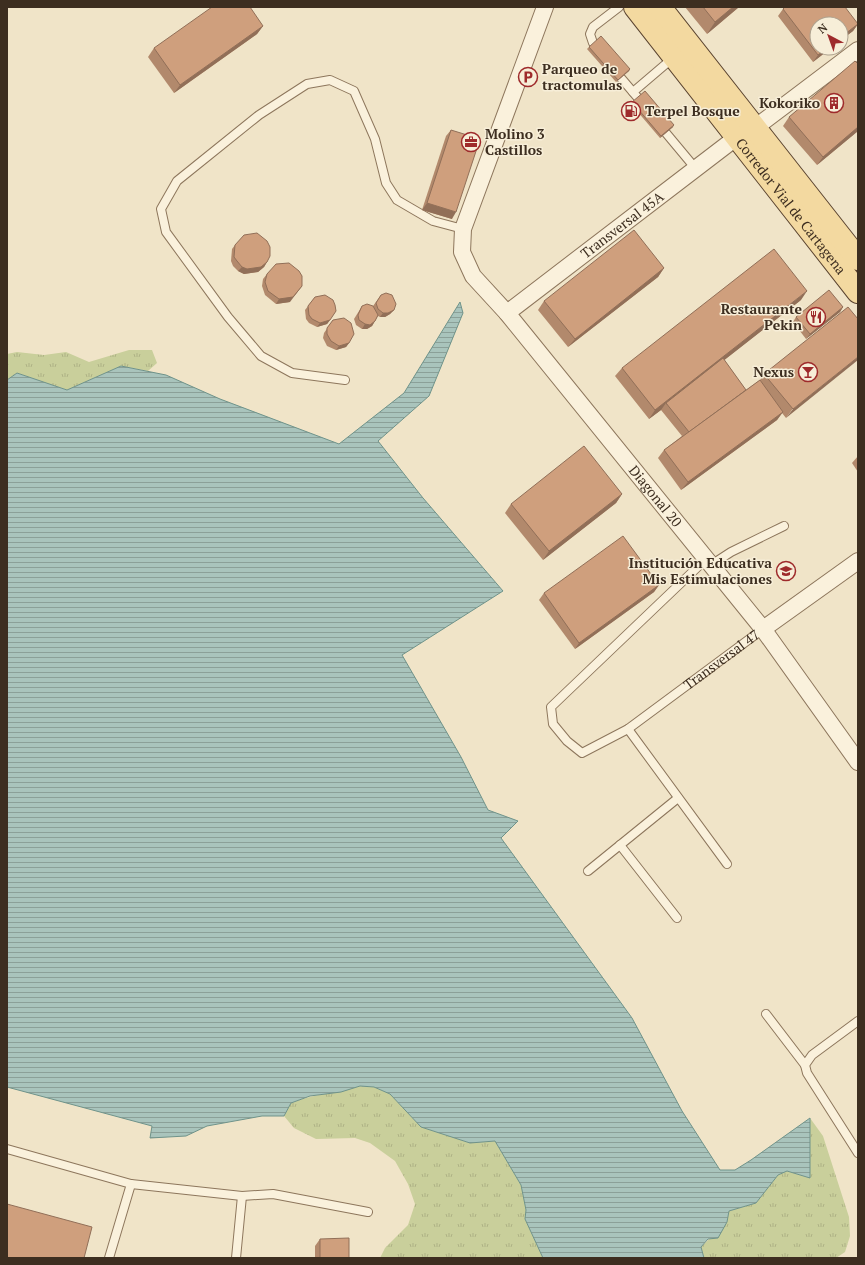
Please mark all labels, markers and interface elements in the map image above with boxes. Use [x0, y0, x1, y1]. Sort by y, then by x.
north arrow [809, 16, 849, 56]
text: N [815, 20, 831, 36]
place label: Parqueo de tractomulas [542, 59, 622, 94]
parking icon: Parqueo de tractomulas [517, 66, 539, 88]
building icon: Kokoriko [823, 92, 845, 114]
place label: Kokoriko [759, 93, 820, 112]
fuel station icon: Terpel Bosque [620, 100, 642, 122]
place label: Terpel Bosque [645, 101, 740, 120]
place label: Molino 3 Castillos [485, 124, 545, 159]
office icon: Molino 3 Castillos [460, 131, 482, 153]
street label: Corredor Vial de Cartagena [732, 134, 851, 278]
street label: Transversal 45A [576, 186, 668, 262]
place label: Restaurante Pekin [721, 299, 802, 334]
restaurant icon: Restaurante Pekin [805, 306, 827, 328]
bar icon: Nexus [797, 361, 819, 383]
place label: Nexus [753, 362, 794, 381]
street label: Diagonal 20 [625, 461, 687, 531]
place label: Institución Educativa Mis Estimulaciones [629, 553, 772, 588]
school or university icon: Institución Educativa Mis Estimulaciones [775, 560, 797, 582]
street label: Transversal 47 [679, 625, 763, 694]

